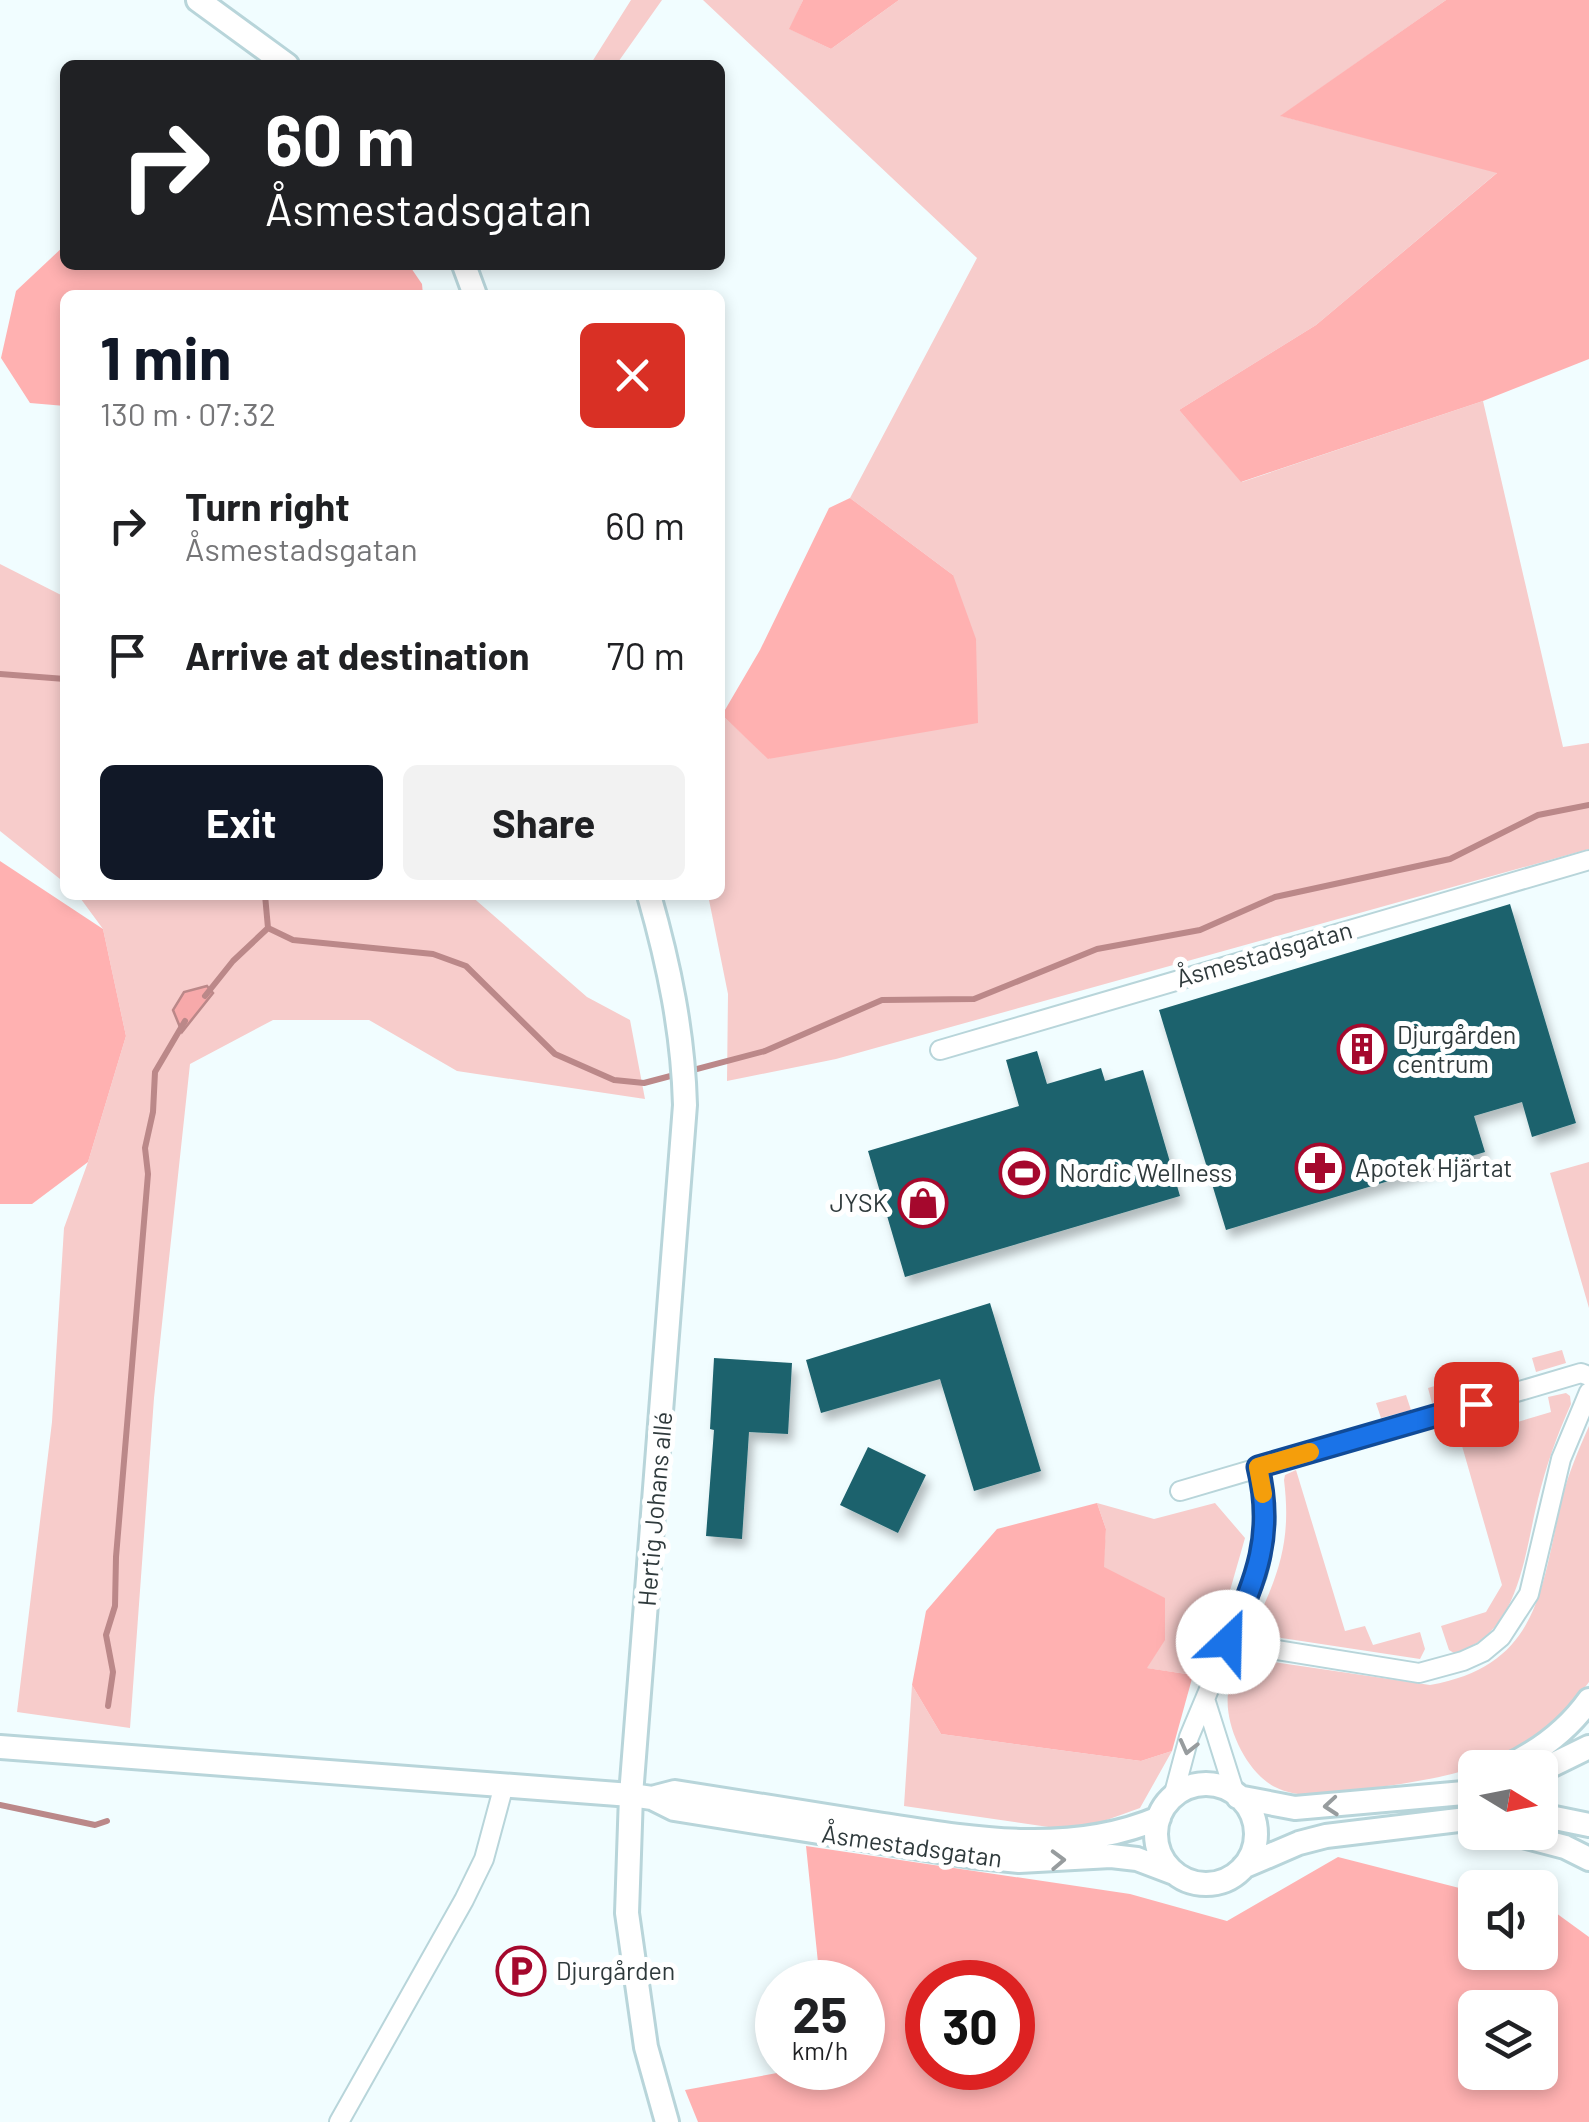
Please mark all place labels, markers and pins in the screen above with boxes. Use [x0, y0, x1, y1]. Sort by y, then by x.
place label: Djurgården centrum [1397, 1019, 1516, 1078]
building icon: Djurgården centrum [1336, 1023, 1388, 1075]
pharmacy icon: Apotek Hjärtat [1294, 1142, 1346, 1194]
sports icon: Nordic Wellness [998, 1147, 1050, 1199]
place label: Apotek Hjärtat [1355, 1152, 1512, 1182]
place label: Nordic Wellness [1059, 1157, 1232, 1187]
shop icon: JYSK [897, 1177, 949, 1229]
place label: JYSK [830, 1187, 888, 1217]
pin [1434, 1362, 1519, 1447]
parking icon: Djurgården [495, 1945, 547, 1997]
place label: Djurgården [556, 1955, 675, 1985]

